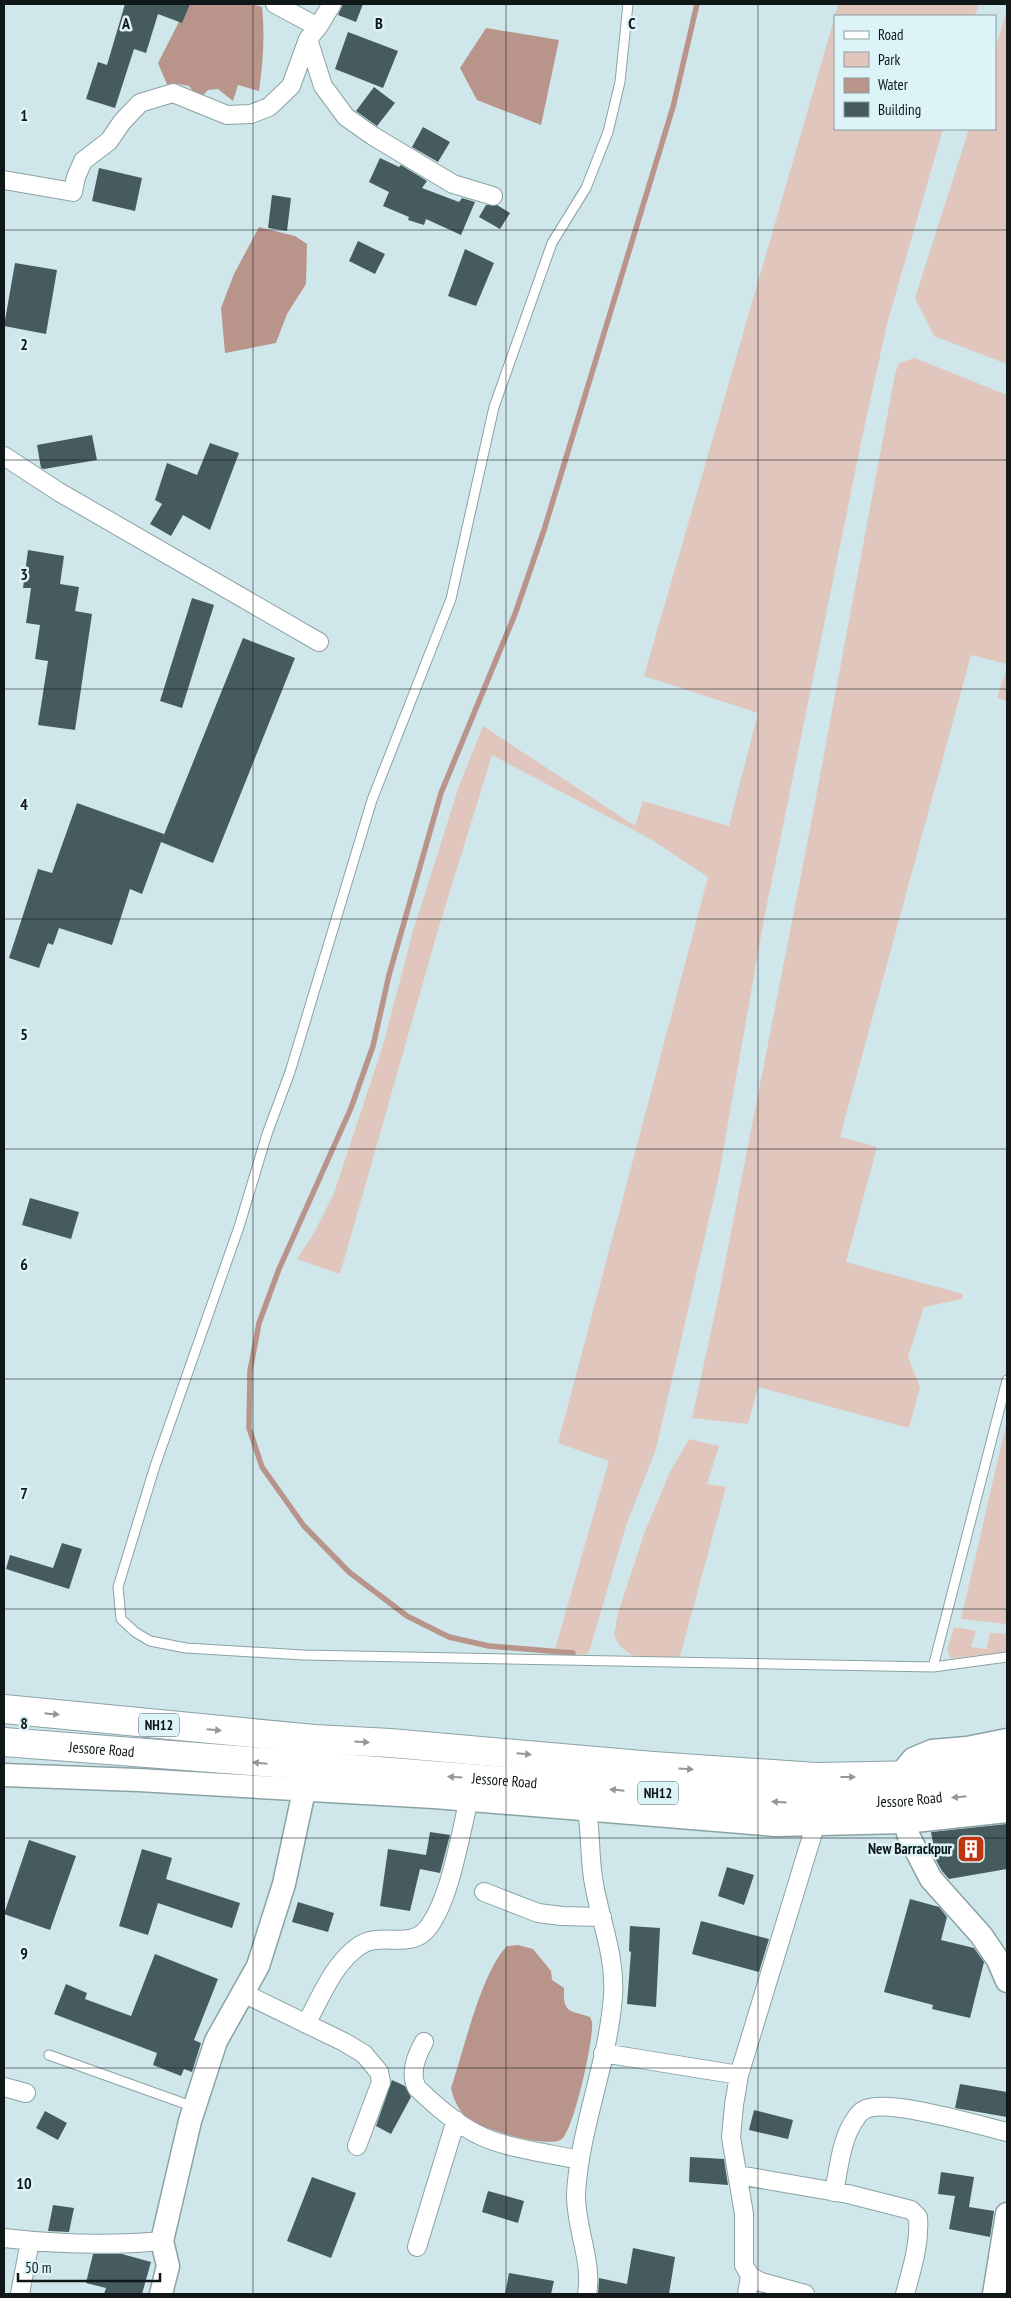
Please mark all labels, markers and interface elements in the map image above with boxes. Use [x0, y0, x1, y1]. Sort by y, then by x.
text: A [121, 13, 131, 33]
text: B [375, 13, 383, 33]
text: C [628, 13, 636, 33]
legend [834, 15, 996, 130]
text: Road [878, 25, 904, 44]
text: Park [878, 50, 900, 69]
text: Water [878, 75, 909, 94]
text: Building [878, 100, 921, 119]
text: 1 [20, 105, 28, 125]
text: 2 [20, 334, 28, 354]
text: 3 [20, 564, 28, 584]
text: 4 [20, 794, 28, 814]
text: 5 [20, 1024, 28, 1044]
text: 6 [20, 1254, 28, 1274]
text: 7 [20, 1483, 28, 1503]
one-way arrow [45, 1710, 61, 1718]
text: 8 [20, 1713, 28, 1733]
road number: NH12 [139, 1714, 179, 1736]
one-way arrow [206, 1726, 222, 1734]
street label: Jessore Road [67, 1737, 135, 1761]
one-way arrow [355, 1738, 371, 1746]
one-way arrow [517, 1751, 533, 1759]
one-way arrow [252, 1759, 268, 1767]
one-way arrow [678, 1765, 694, 1773]
street label: Jessore Road [470, 1768, 538, 1792]
one-way arrow [447, 1773, 463, 1781]
one-way arrow [841, 1773, 857, 1781]
road number: NH12 [638, 1782, 678, 1805]
one-way arrow [609, 1786, 625, 1794]
street label: Jessore Road [876, 1787, 943, 1811]
one-way arrow [951, 1793, 967, 1801]
one-way arrow [771, 1797, 787, 1805]
building icon: New Barrackpur [956, 1834, 986, 1864]
place label: New Barrackpur [868, 1839, 953, 1858]
text: 9 [20, 1943, 28, 1963]
text: 10 [16, 2173, 32, 2193]
scale bar [18, 2250, 160, 2282]
text: 50 m [25, 2258, 51, 2277]

